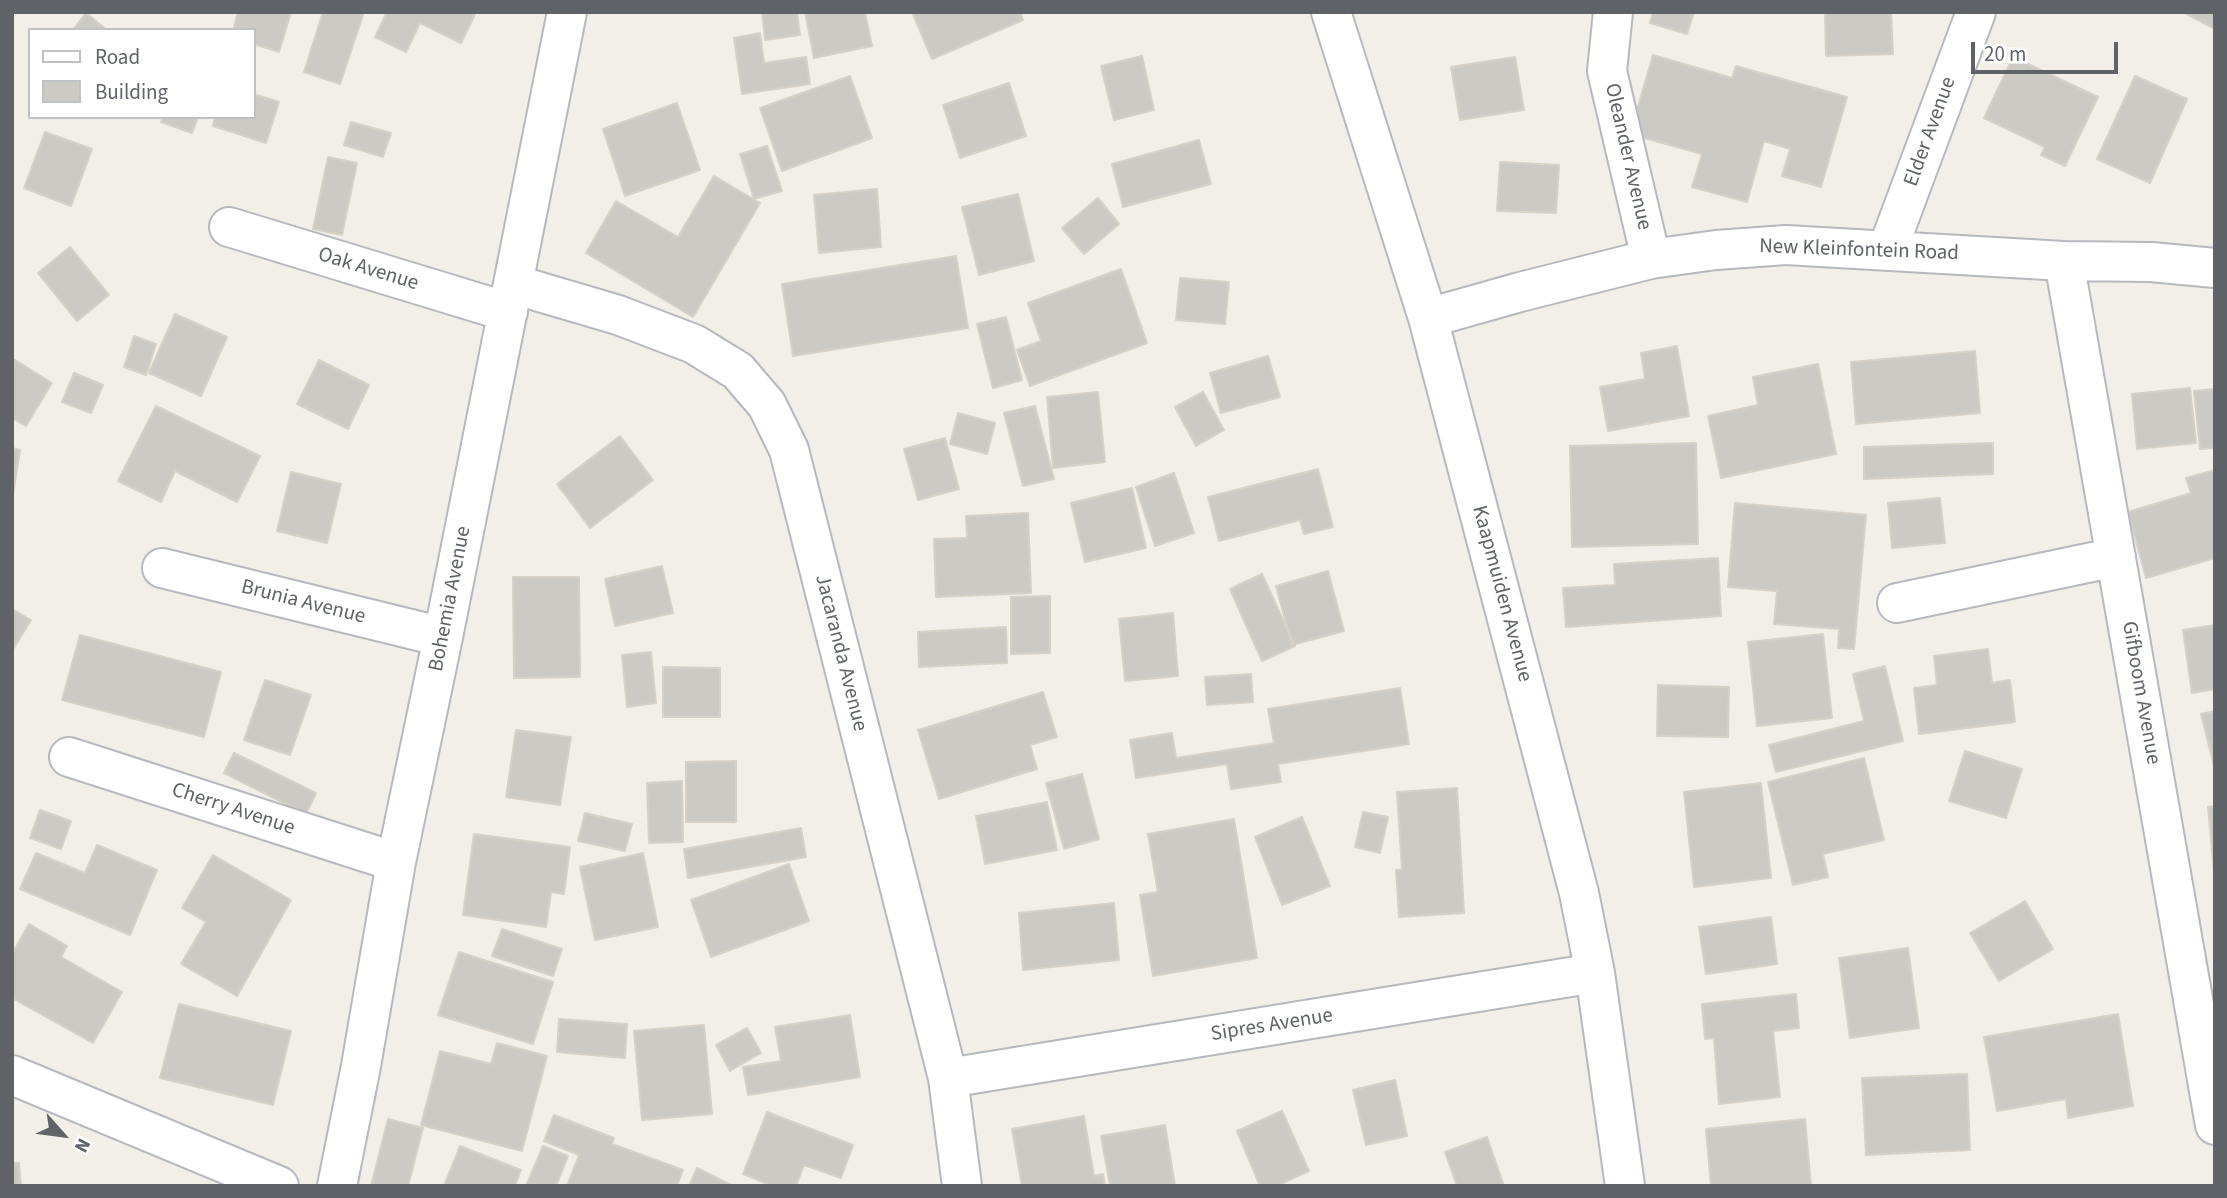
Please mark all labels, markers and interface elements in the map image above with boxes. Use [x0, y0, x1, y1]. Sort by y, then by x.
legend [28, 28, 256, 119]
scale bar [1975, 28, 2122, 72]
text: 20 m [1984, 39, 2026, 69]
text: Road [95, 42, 140, 72]
street label: Elder Avenue [1900, 74, 1962, 190]
text: Building [95, 77, 168, 107]
street label: Oleander Avenue [1598, 81, 1656, 233]
street label: New Kleinfontein Road [1759, 235, 1959, 267]
street label: Oak Avenue [315, 243, 421, 297]
street label: Kaapmuiden Avenue [1465, 503, 1537, 685]
street label: Bohemia Avenue [425, 524, 477, 674]
street label: Jacaranda Avenue [808, 572, 872, 734]
street label: Brunia Avenue [238, 575, 368, 631]
street label: Gifboom Avenue [2115, 619, 2165, 767]
street label: Cherry Avenue [168, 778, 298, 842]
street label: Sipres Avenue [1209, 1004, 1335, 1048]
north arrow [28, 1100, 98, 1170]
text: N [67, 1133, 97, 1157]

